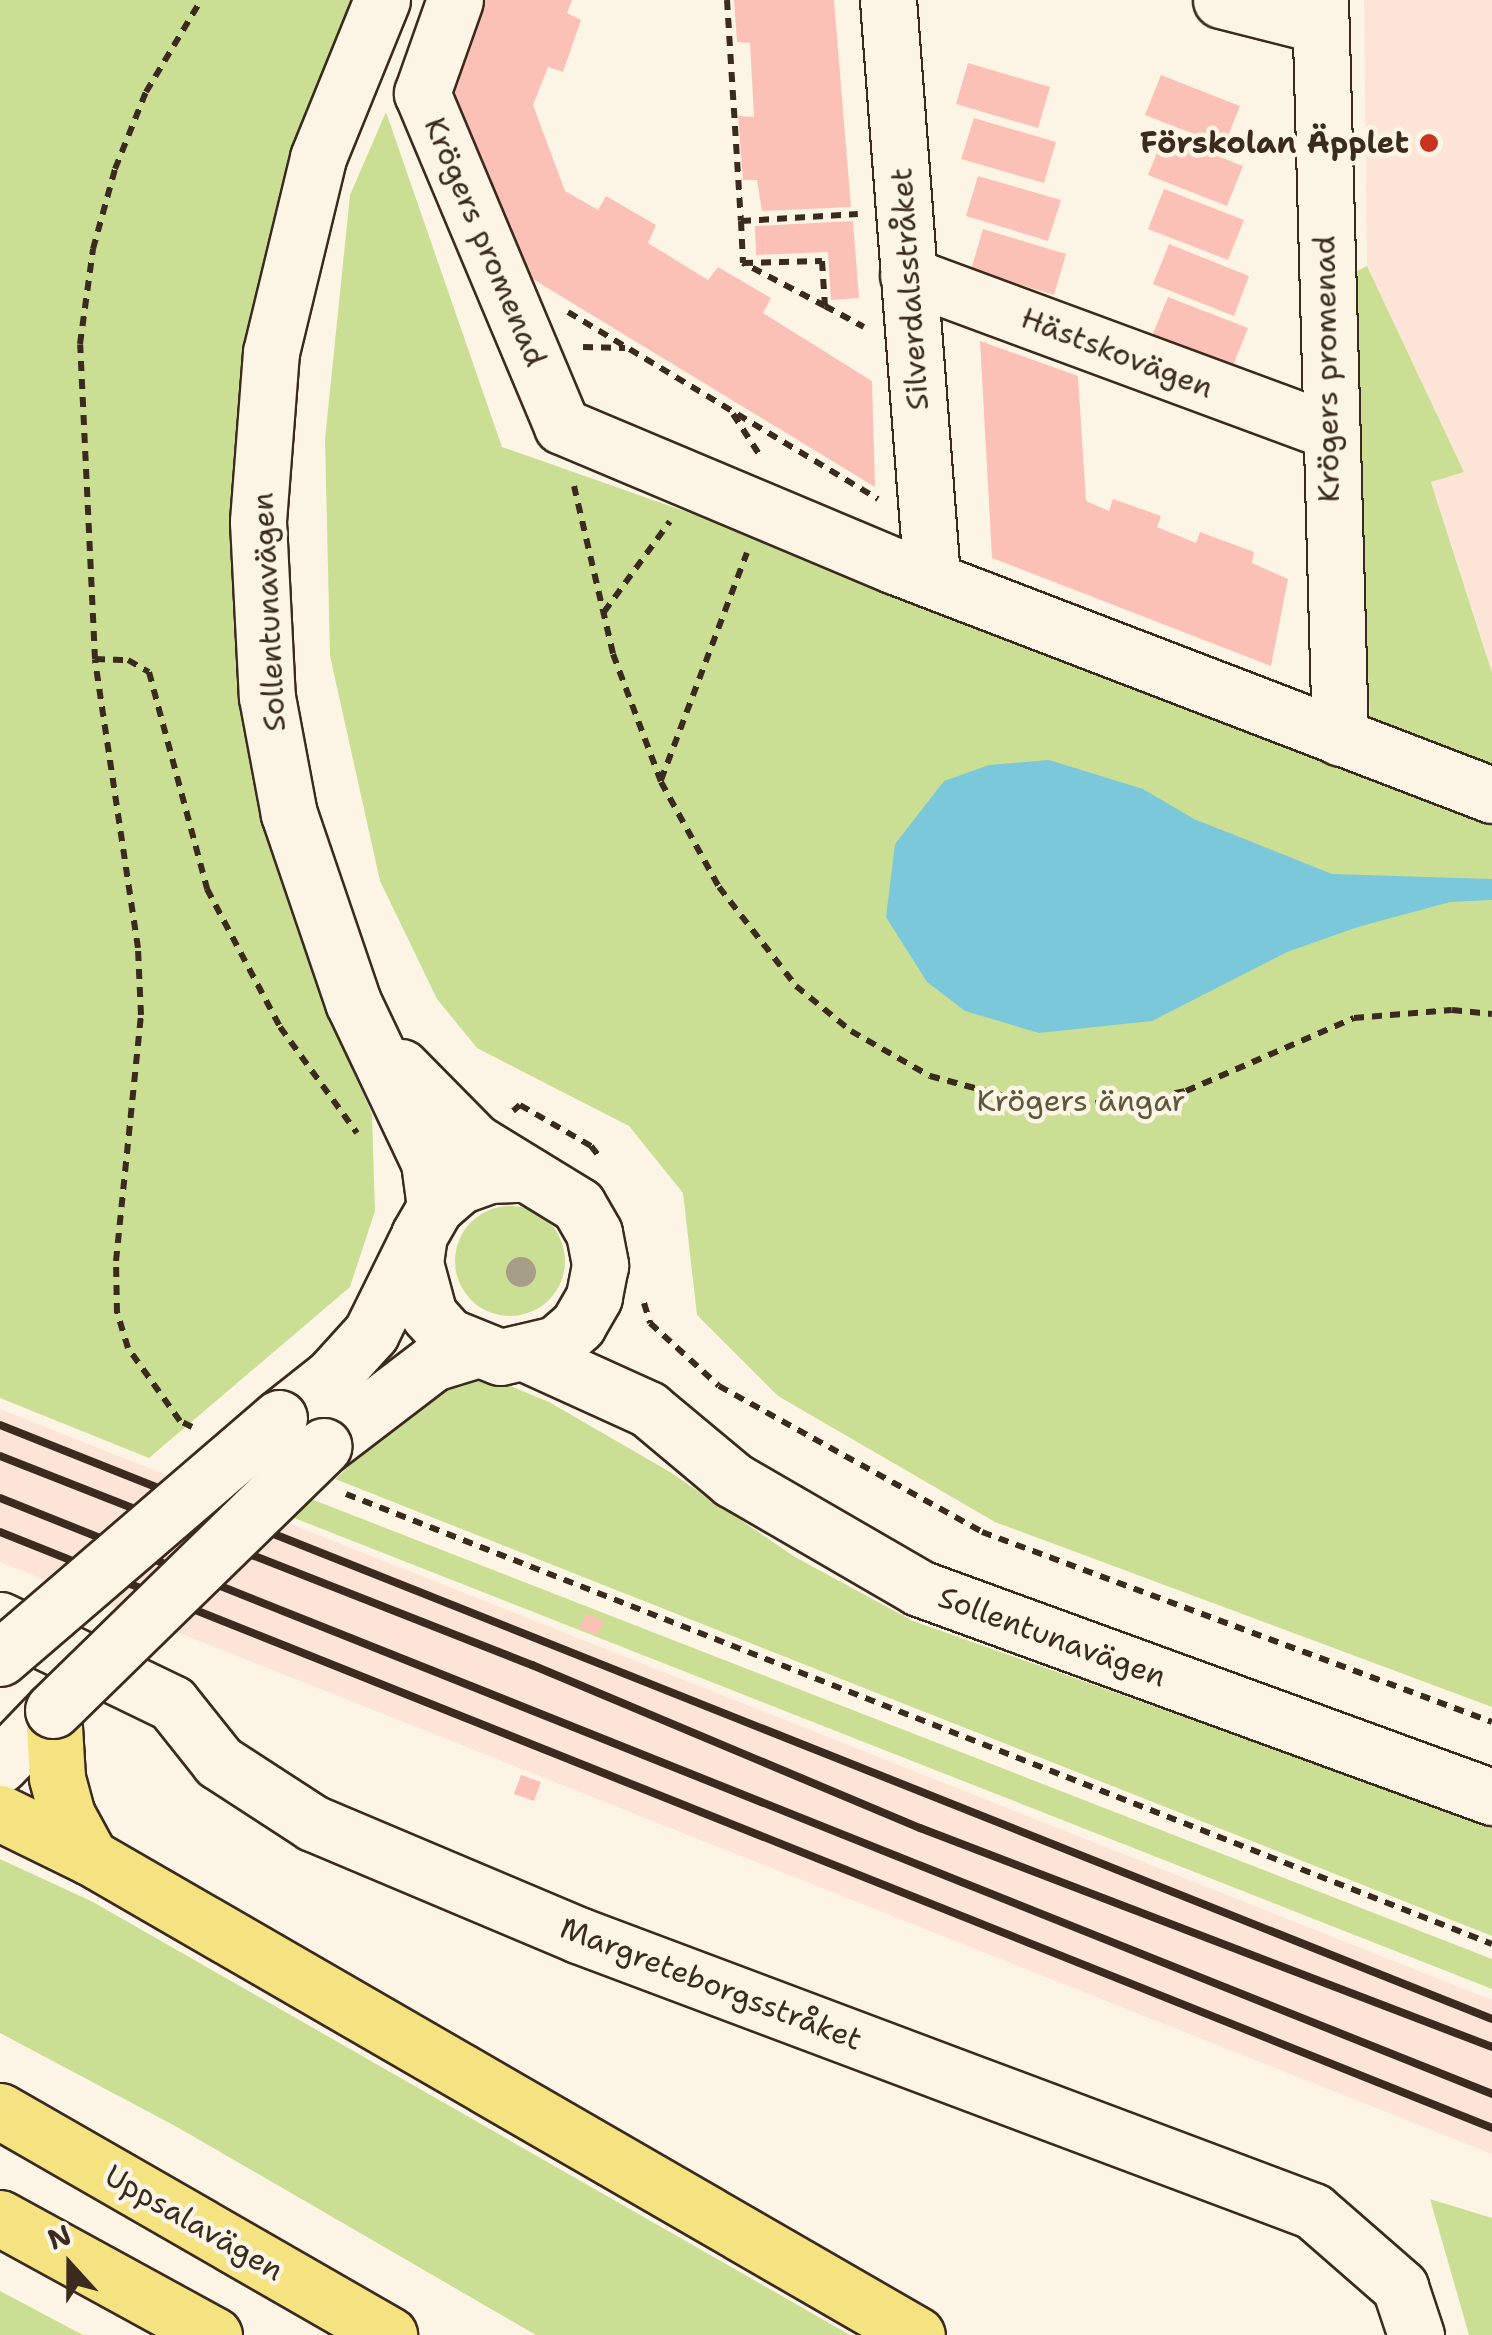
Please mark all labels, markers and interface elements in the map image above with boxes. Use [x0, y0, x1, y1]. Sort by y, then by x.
street label: Krögers promenad [416, 112, 554, 372]
place label: Förskolan Äpplet [1140, 125, 1409, 161]
marker: Förskolan Äpplet [1418, 132, 1440, 154]
street label: Silverdalsstråket [884, 167, 936, 411]
street label: Krögers promenad [1307, 235, 1347, 503]
street label: Hästskovägen [1016, 300, 1218, 406]
street label: Sollentunavägen [245, 492, 293, 732]
park label: Krögers ängar [976, 1083, 1186, 1119]
street label: Sollentunavägen [933, 1579, 1171, 1695]
street label: Margreteborgsstråket [555, 1910, 867, 2058]
street label: Uppsalavägen [98, 2157, 290, 2289]
north arrow [20, 2215, 120, 2315]
text: N [42, 2215, 76, 2259]

